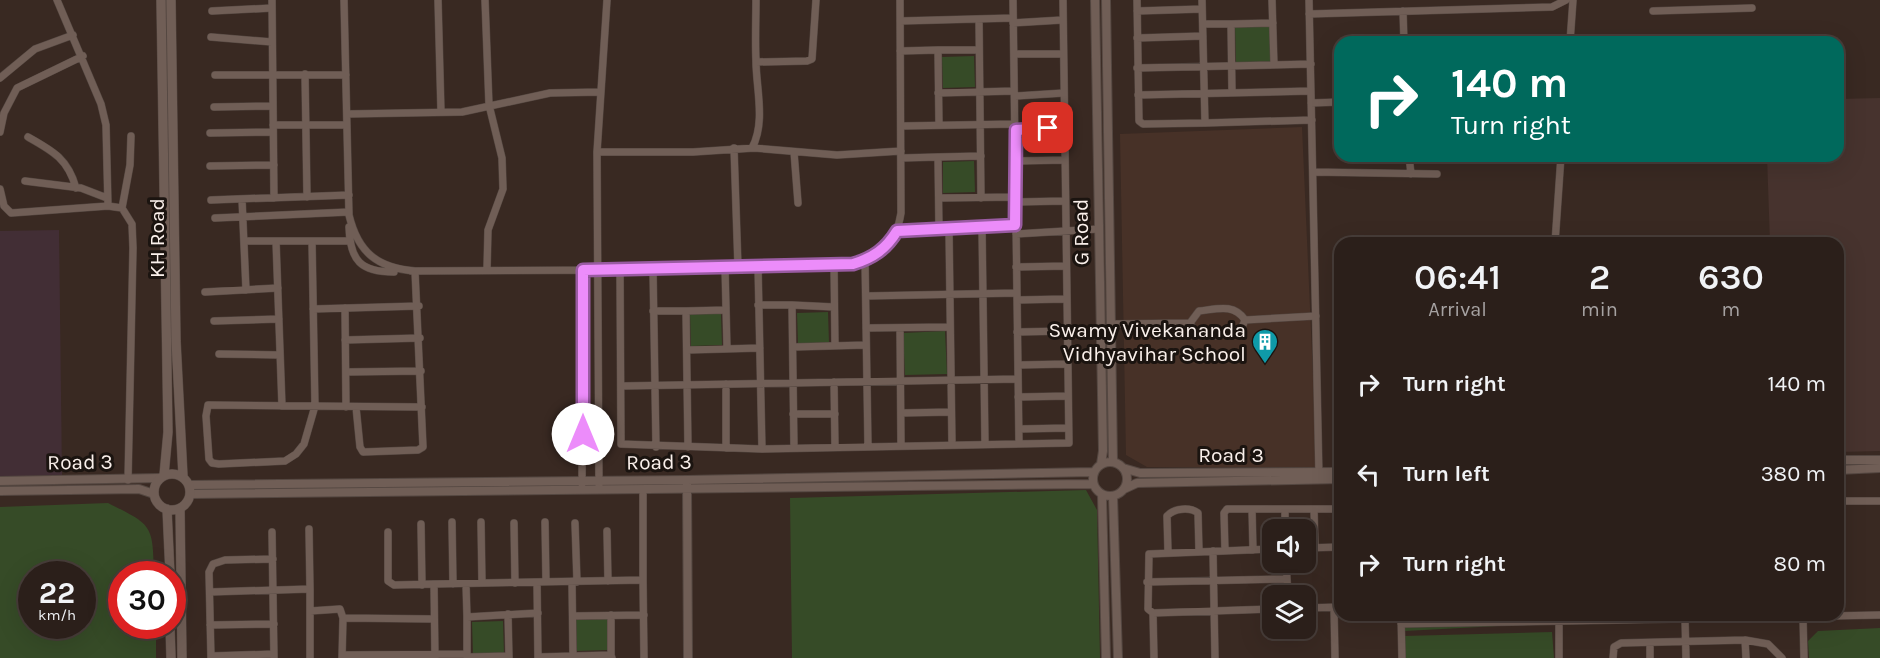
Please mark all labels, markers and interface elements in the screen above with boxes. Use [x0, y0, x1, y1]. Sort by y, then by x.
text: 140 m [1451, 58, 1568, 108]
icon: right [1352, 60, 1430, 138]
pin [1022, 102, 1073, 153]
text: Turn right [1451, 109, 1571, 141]
icon: arrive [1031, 111, 1064, 144]
street label: KH Road [145, 198, 169, 278]
street label: G Road [1068, 198, 1094, 266]
text: 06:41 [1414, 256, 1501, 298]
text: 2 [1589, 256, 1610, 298]
text: 630 [1698, 256, 1764, 298]
text: Arrival [1428, 298, 1487, 321]
text: min [1581, 298, 1618, 321]
text: m [1722, 298, 1740, 321]
place label: Swamy Vivekananda Vidhyavihar School [1048, 318, 1246, 366]
building icon: Swamy Vivekananda Vidhyavihar School [1250, 327, 1280, 365]
icon: right [1352, 368, 1385, 401]
text: Turn right [1403, 371, 1506, 397]
text: 140 m [1768, 371, 1826, 397]
position arrow [551, 402, 615, 466]
street label: Road 3 [1198, 443, 1264, 467]
street label: Road 3 [47, 449, 113, 475]
street label: Road 3 [626, 449, 692, 475]
icon: left [1352, 458, 1385, 491]
text: Turn left [1403, 461, 1490, 487]
text: 380 m [1761, 461, 1826, 487]
map controls [1262, 519, 1316, 639]
button: sound [1262, 519, 1316, 573]
icon: right [1352, 548, 1385, 581]
text: Turn right [1403, 551, 1506, 577]
text: 80 m [1774, 551, 1826, 577]
speed limit sign: 30 [108, 561, 186, 639]
text: 22 [39, 575, 75, 611]
button: layers [1262, 585, 1316, 639]
text: km/h [38, 606, 76, 624]

